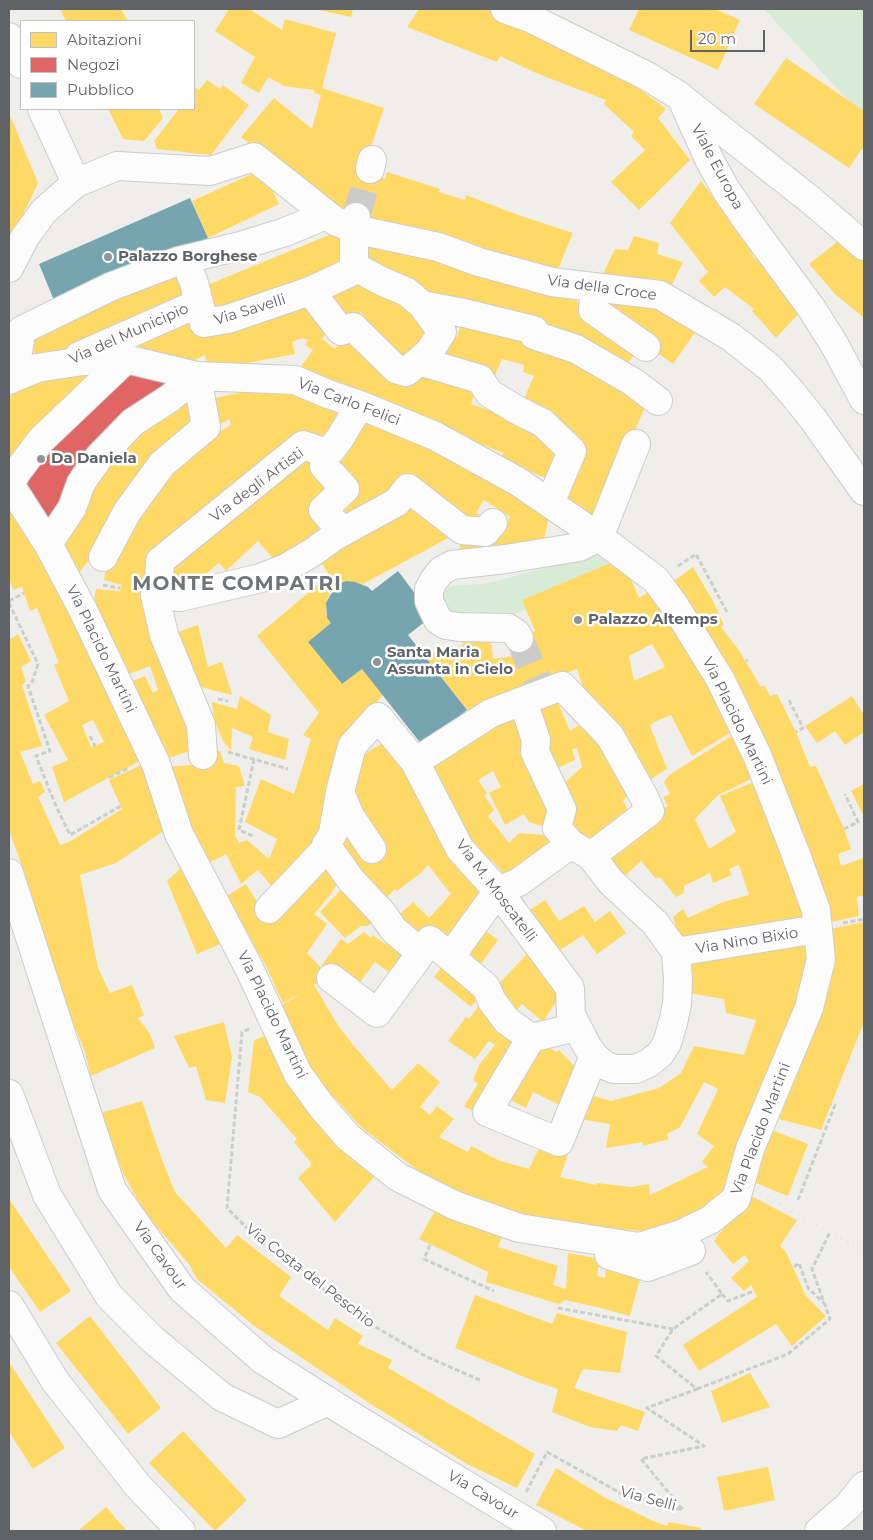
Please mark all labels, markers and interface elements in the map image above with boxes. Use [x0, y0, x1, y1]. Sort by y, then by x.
legend [20, 20, 195, 110]
scale bar [693, 20, 768, 52]
text: 20 m [698, 29, 736, 48]
text: Abitazioni [67, 30, 142, 49]
text: Negozi [67, 55, 120, 74]
text: Pubblico [67, 80, 134, 99]
street label: Viale Europa [687, 121, 747, 213]
place label: Palazzo Borghese [118, 248, 257, 266]
marker: Palazzo Borghese [102, 251, 114, 263]
street label: Via della Croce [546, 271, 658, 305]
street label: Via Savelli [212, 291, 288, 329]
street label: Via del Municipio [67, 300, 191, 368]
street label: Via Carlo Felici [295, 374, 403, 430]
street label: Via degli Artisti [206, 444, 308, 526]
place label: Da Daniela [51, 450, 137, 468]
marker: Da Daniela [35, 453, 47, 465]
district label: MONTE COMPATRI [131, 572, 343, 596]
street label: Via Placido Martini [62, 582, 140, 716]
place label: Palazzo Altemps [588, 611, 718, 629]
marker: Palazzo Altemps [572, 614, 584, 626]
place label: Santa Maria Assunta in Cielo [387, 644, 513, 679]
street label: Via Placido Martini [698, 654, 776, 788]
marker: Santa Maria Assunta in Cielo [371, 656, 383, 668]
street label: Via M. Moscatelli [452, 836, 540, 946]
street label: Via Nino Bixio [694, 924, 800, 958]
street label: Via Placido Martini [233, 948, 311, 1082]
street label: Via Placido Martini [727, 1060, 795, 1198]
street label: Via Cavour [129, 1218, 191, 1294]
street label: Via Costa del Peschio [242, 1220, 378, 1332]
street label: Via Cavour [444, 1467, 522, 1523]
street label: Via Selli [618, 1483, 678, 1515]

